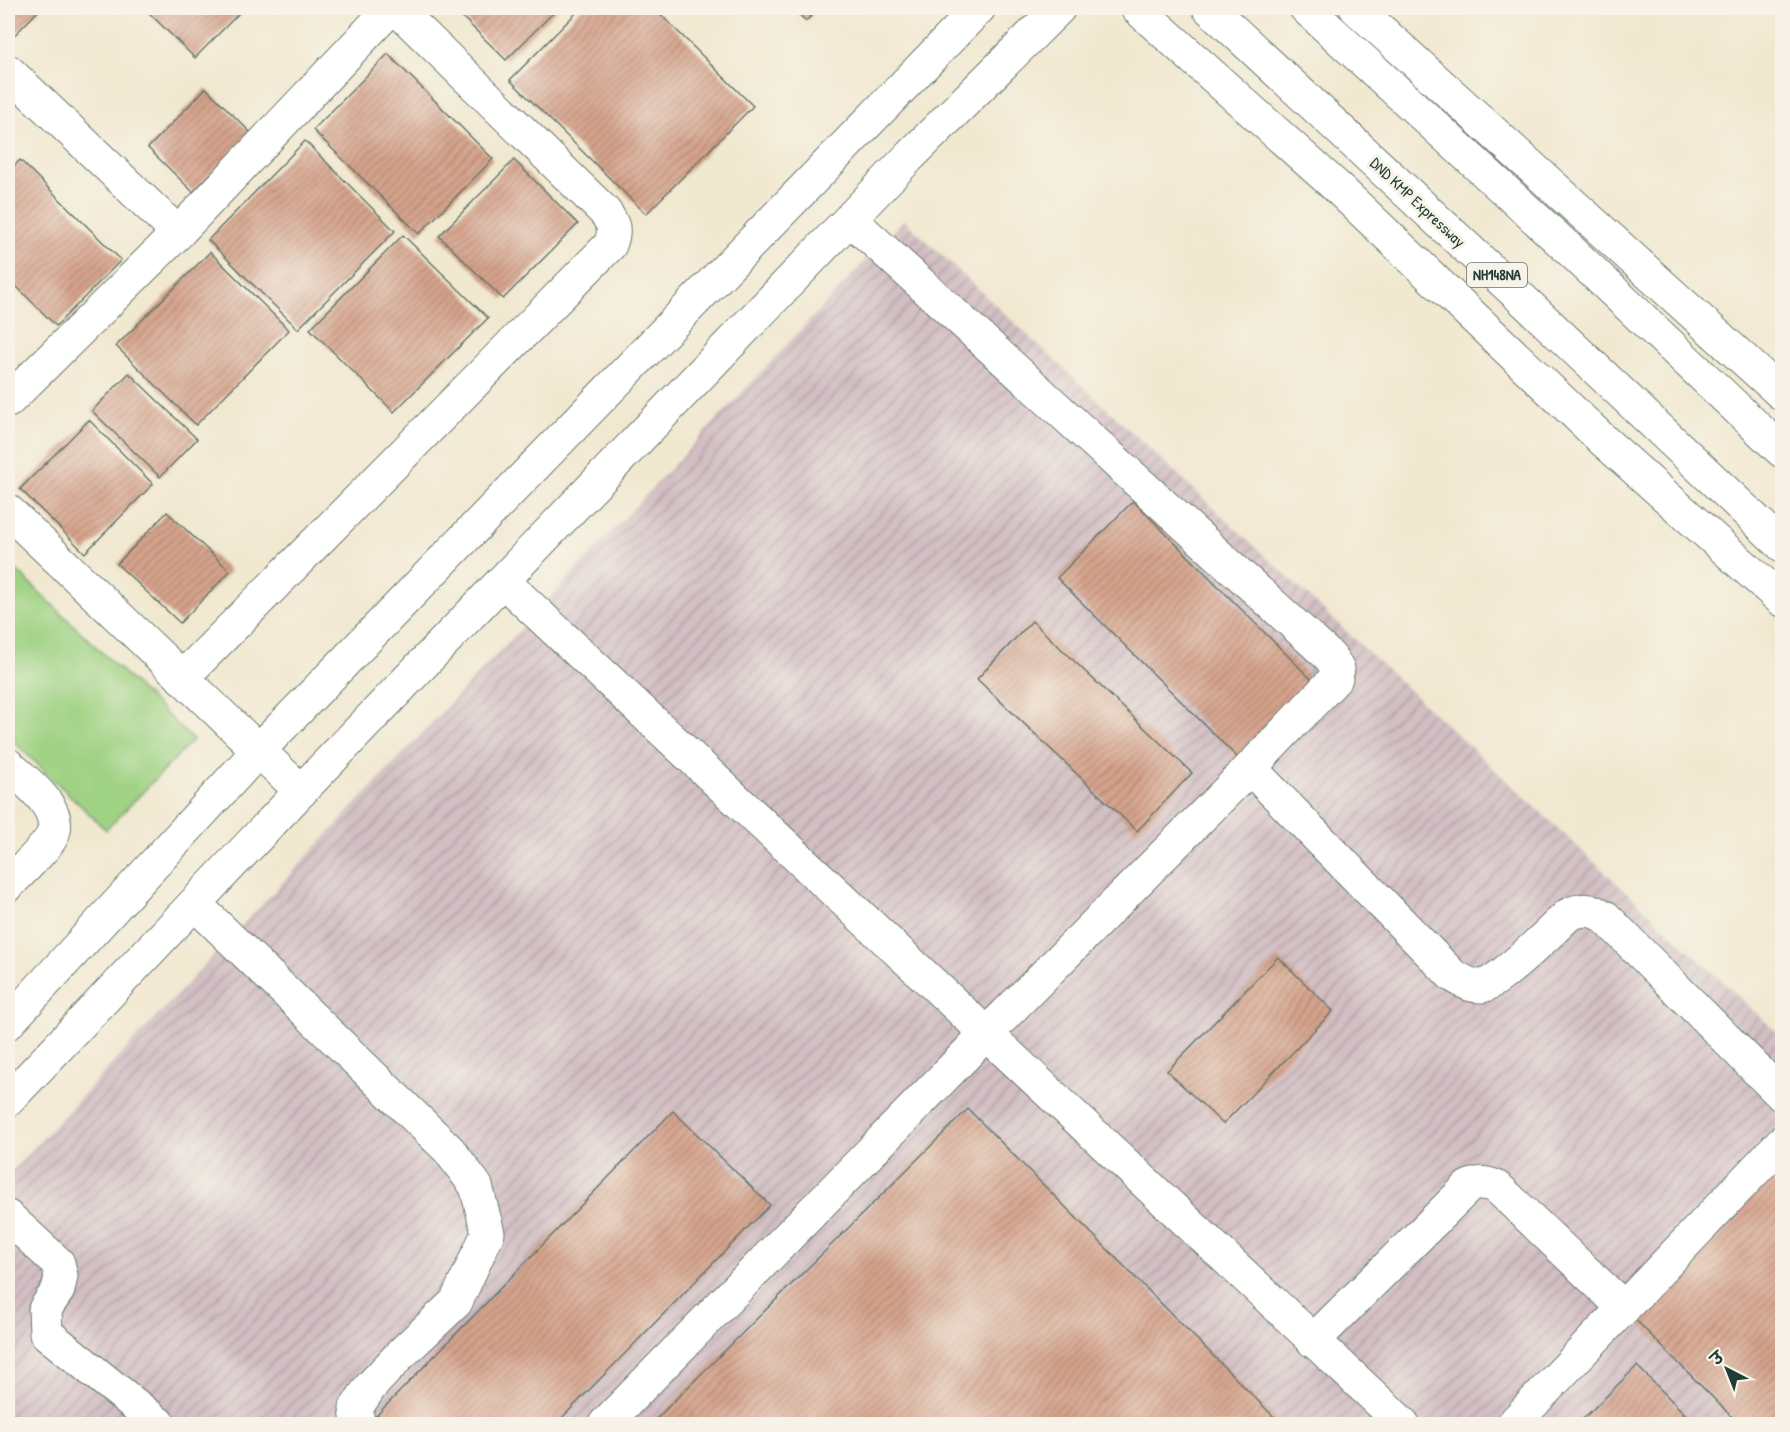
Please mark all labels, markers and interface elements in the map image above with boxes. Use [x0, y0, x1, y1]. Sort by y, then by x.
street label: DND KMP Expressway [1366, 152, 1471, 252]
road number: NH148NA [1467, 263, 1527, 287]
north arrow [1697, 1339, 1757, 1399]
text: उ [1704, 1345, 1729, 1371]

